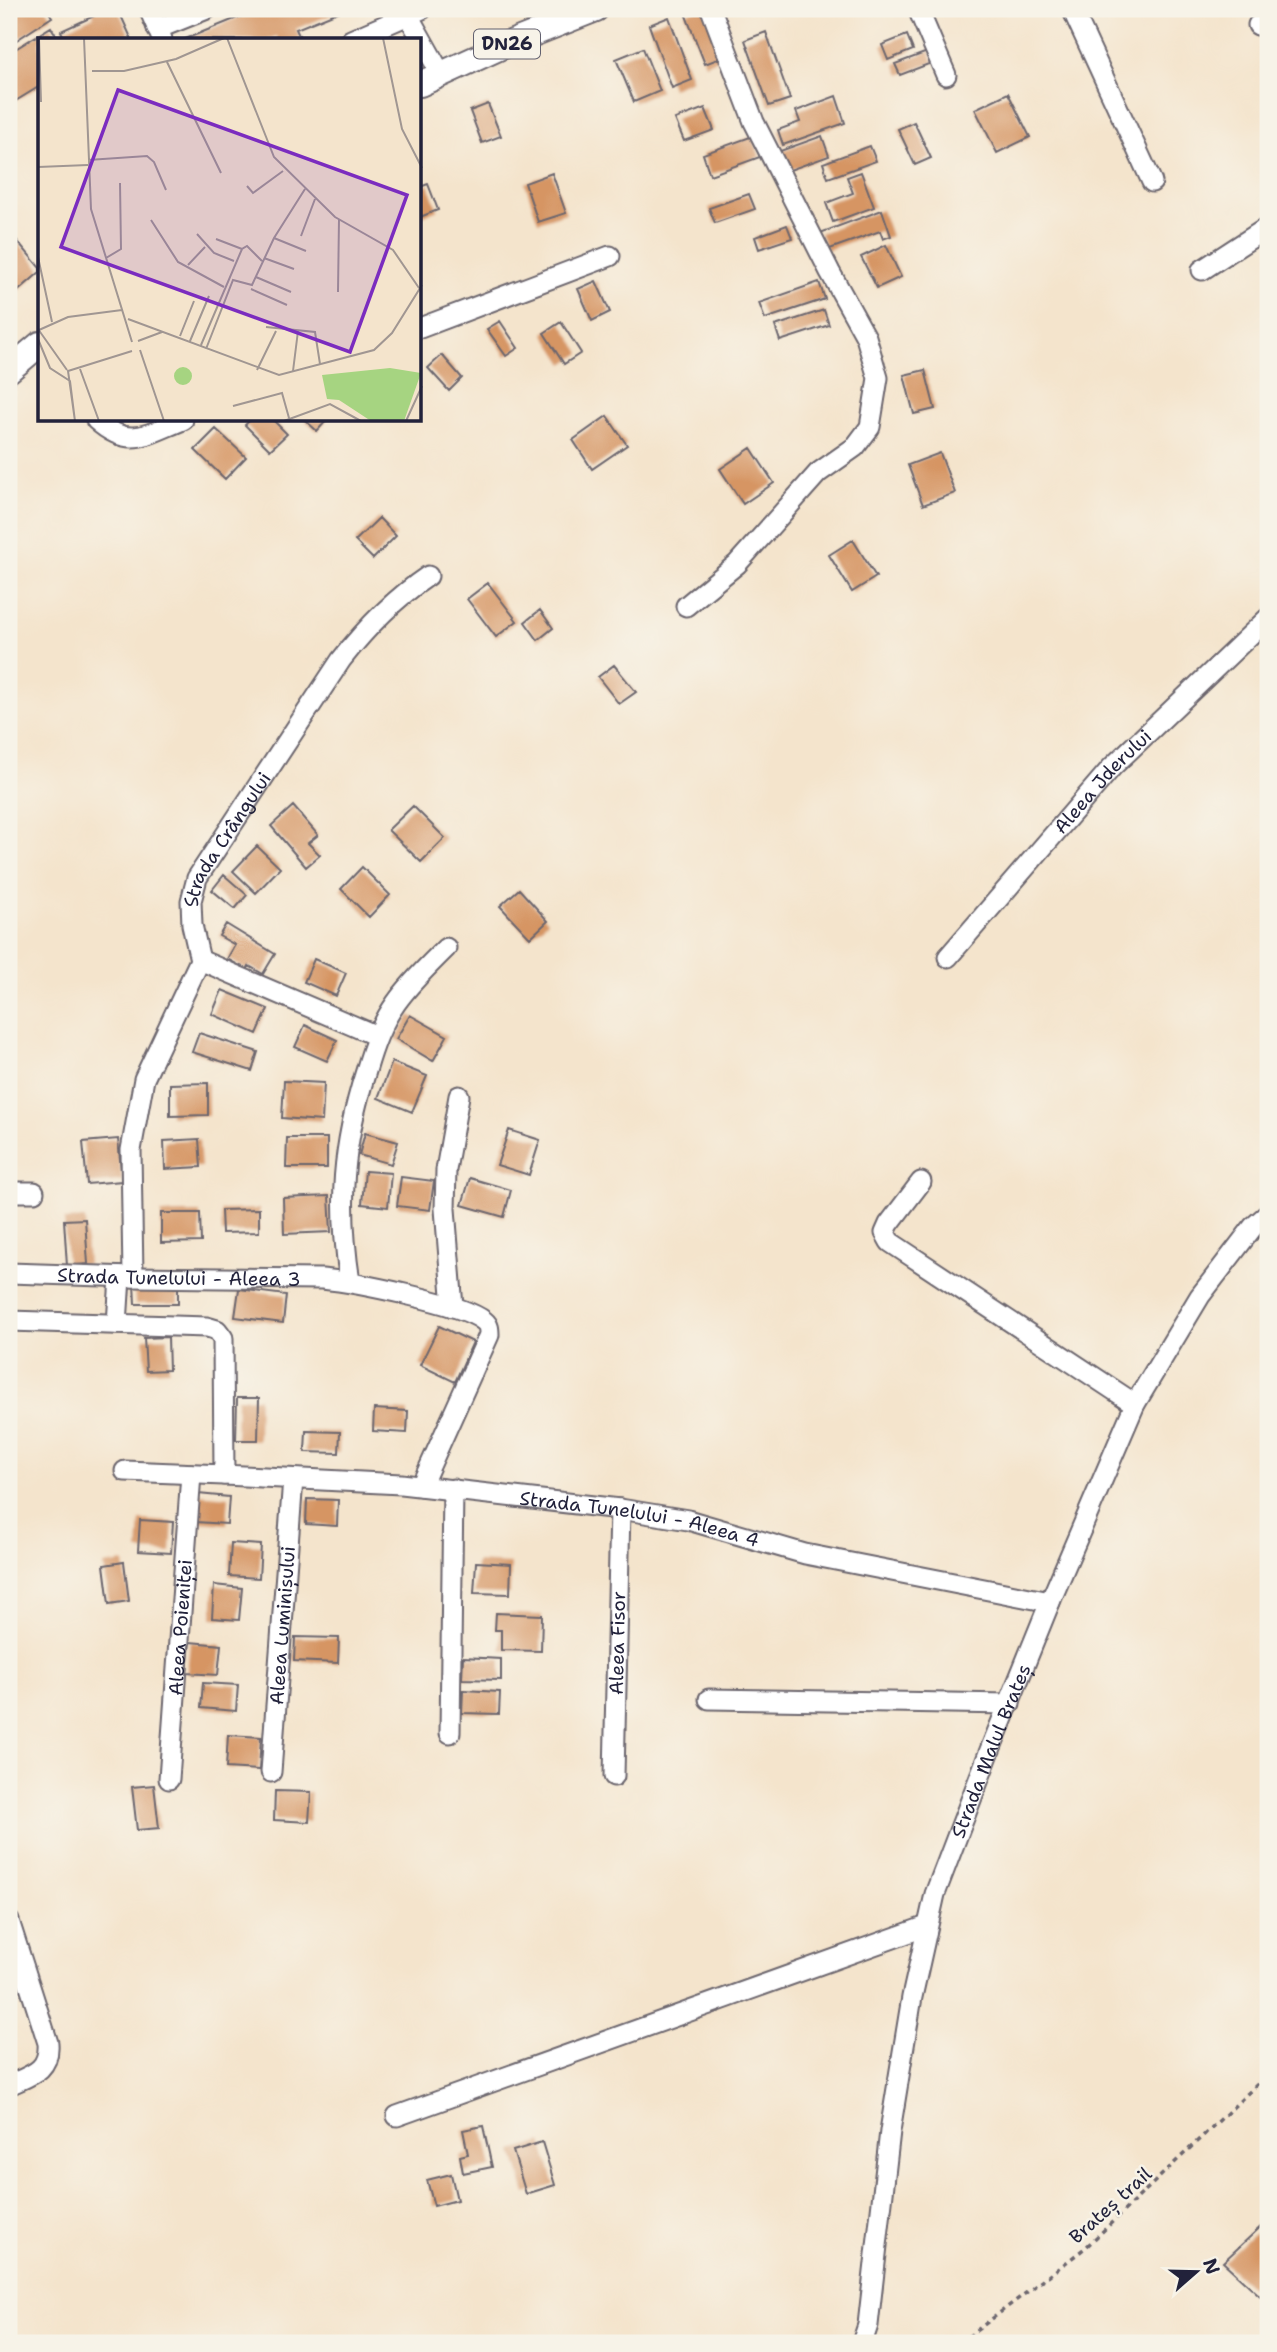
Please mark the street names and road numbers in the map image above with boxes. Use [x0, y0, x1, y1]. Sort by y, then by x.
road number: DN26 [474, 29, 540, 58]
street label: Aleea Jderului [1048, 724, 1157, 839]
street label: Strada Crângului [179, 767, 277, 907]
street label: Strada Tunelului - Aleea 3 [57, 1263, 301, 1292]
street label: Strada Tunelului - Aleea 4 [518, 1486, 762, 1553]
street label: Aleea Luminișului [264, 1545, 301, 1706]
street label: Aleea Poieniței [163, 1558, 198, 1696]
street label: Aleea Fisor [604, 1591, 631, 1695]
street label: Strada Malul Brateș [946, 1660, 1037, 1842]
street label: Brateș trail [1064, 2161, 1158, 2250]

